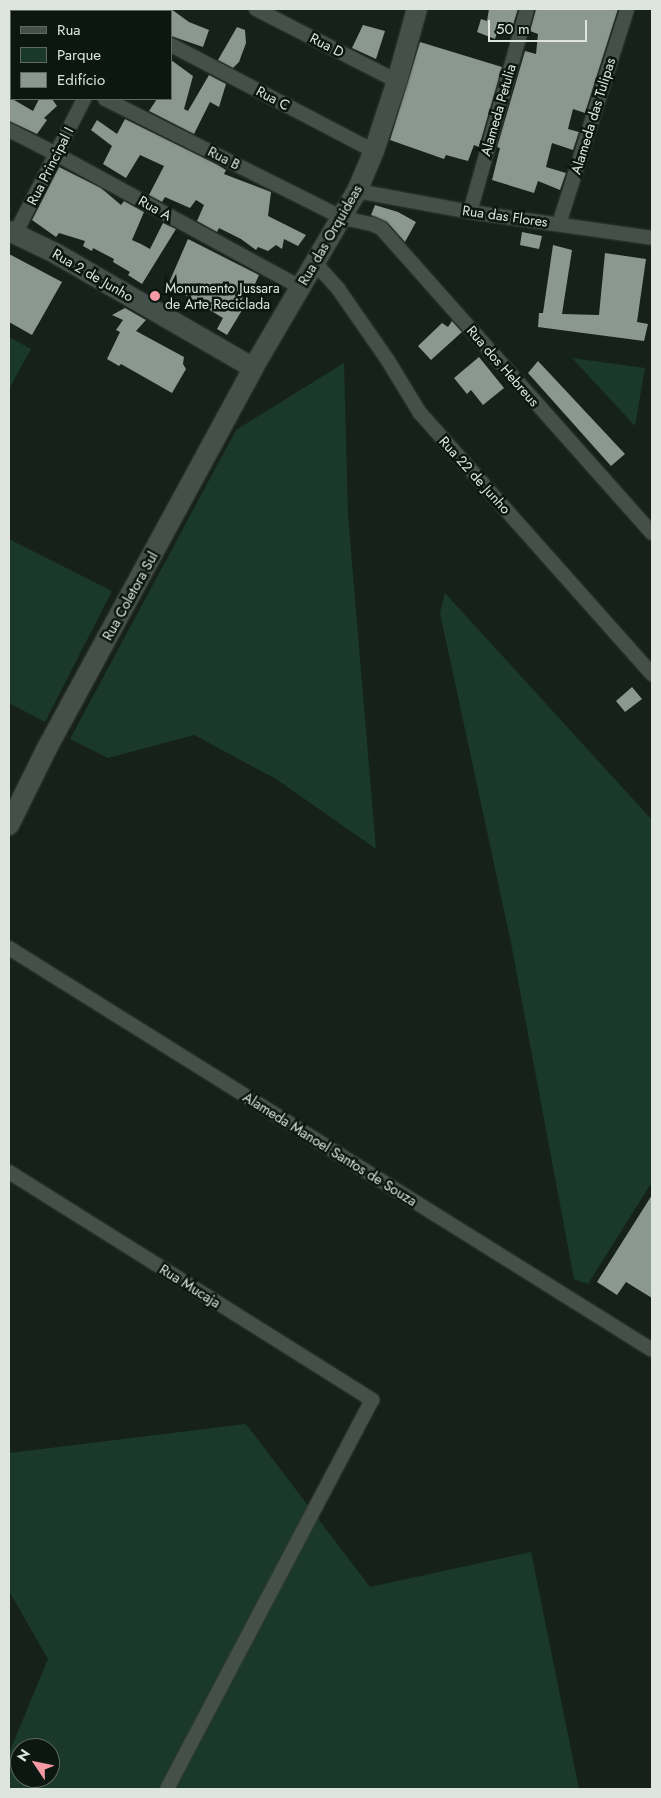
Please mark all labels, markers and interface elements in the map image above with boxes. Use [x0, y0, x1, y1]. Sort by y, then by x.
legend [10, 10, 172, 100]
scale bar [491, 10, 590, 42]
text: 50 m [496, 18, 530, 40]
text: Rua [57, 19, 81, 41]
street label: Rua D [307, 29, 347, 61]
text: Parque [57, 44, 101, 66]
street label: Alameda das Tulipas [567, 56, 619, 176]
street label: Alameda Petulia [477, 62, 519, 158]
text: Edifício [57, 69, 105, 91]
street label: Rua C [253, 82, 293, 114]
street label: Rua Principal I [23, 124, 77, 208]
street label: Rua B [205, 143, 243, 173]
street label: Rua das Orquideas [295, 182, 365, 288]
street label: Rua A [135, 192, 175, 224]
street label: Rua das Flores [461, 202, 549, 230]
street label: Rua 2 de Junho [50, 245, 136, 305]
place label: Monumento Jussara de Arte Reciclada [165, 280, 280, 312]
marker: Monumento Jussara de Arte Reciclada [149, 290, 161, 302]
street label: Rua dos Hebreus [463, 322, 543, 410]
street label: Rua 22 de Junho [436, 433, 514, 517]
street label: Rua Coletora Sul [99, 549, 161, 643]
street label: Alameda Manoel Santos de Souza [240, 1088, 420, 1210]
street label: Rua Mucaja [157, 1261, 223, 1311]
north arrow [10, 1738, 60, 1788]
text: N [12, 1745, 35, 1765]

